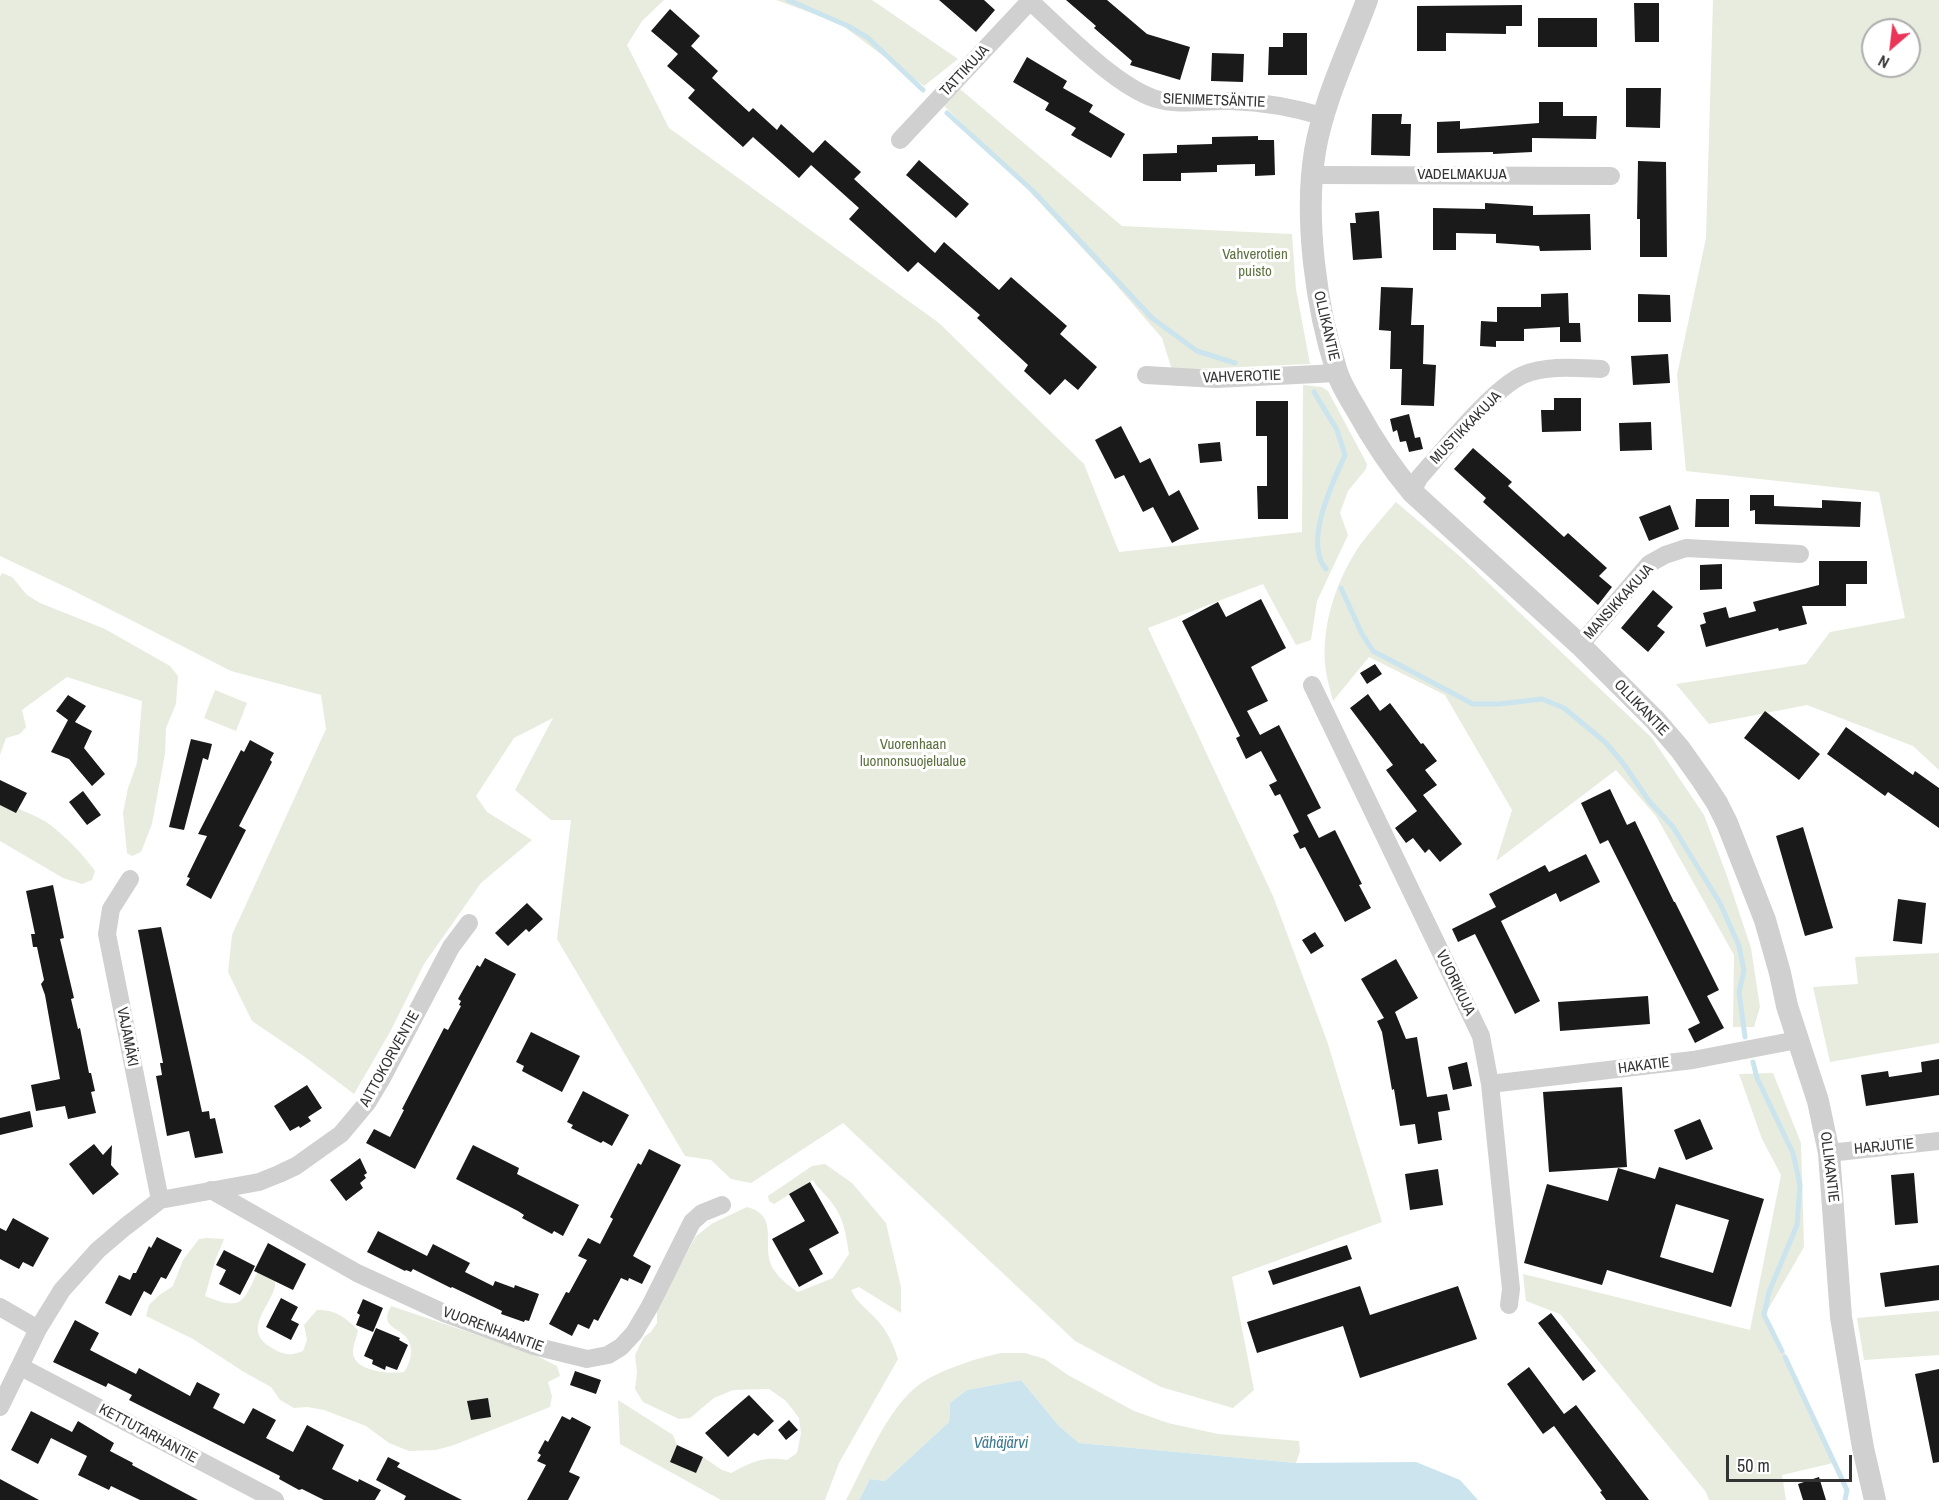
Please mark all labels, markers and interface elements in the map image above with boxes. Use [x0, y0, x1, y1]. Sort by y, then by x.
north arrow [1861, 18, 1921, 78]
street label: TATTIKUJA [937, 42, 993, 100]
text: N [1874, 50, 1893, 74]
street label: SIENIMETSÄNTIE [1162, 90, 1266, 112]
street label: VADELMAKUJA [1417, 166, 1507, 184]
park label: Vahverotien puisto [1222, 246, 1288, 281]
street label: OLLIKANTIE [1309, 289, 1343, 363]
street label: VAHVEROTIE [1203, 367, 1281, 387]
street label: MUSTIKKAKUJA [1427, 388, 1505, 468]
street label: MANSIKKAKUJA [1581, 561, 1657, 643]
street label: OLLIKANTIE [1610, 676, 1672, 740]
park label: Vuorenhaan luonnonsuojelualue [860, 736, 966, 771]
street label: VUORIKUJA [1431, 947, 1479, 1019]
street label: VAJAMÄKI [112, 1006, 142, 1068]
street label: AITTOKORVENTIE [356, 1008, 424, 1110]
street label: HAKATIE [1617, 1054, 1671, 1078]
street label: OLLIKANTIE [1816, 1131, 1842, 1203]
street label: HARJUTIE [1853, 1135, 1915, 1159]
street label: VUORENHAANTIE [440, 1303, 546, 1357]
street label: KETTUTARHANTIE [96, 1400, 200, 1468]
water label: Vähäjärvi [974, 1434, 1028, 1454]
scale bar [1729, 1443, 1855, 1481]
text: 50 m [1737, 1453, 1770, 1478]

